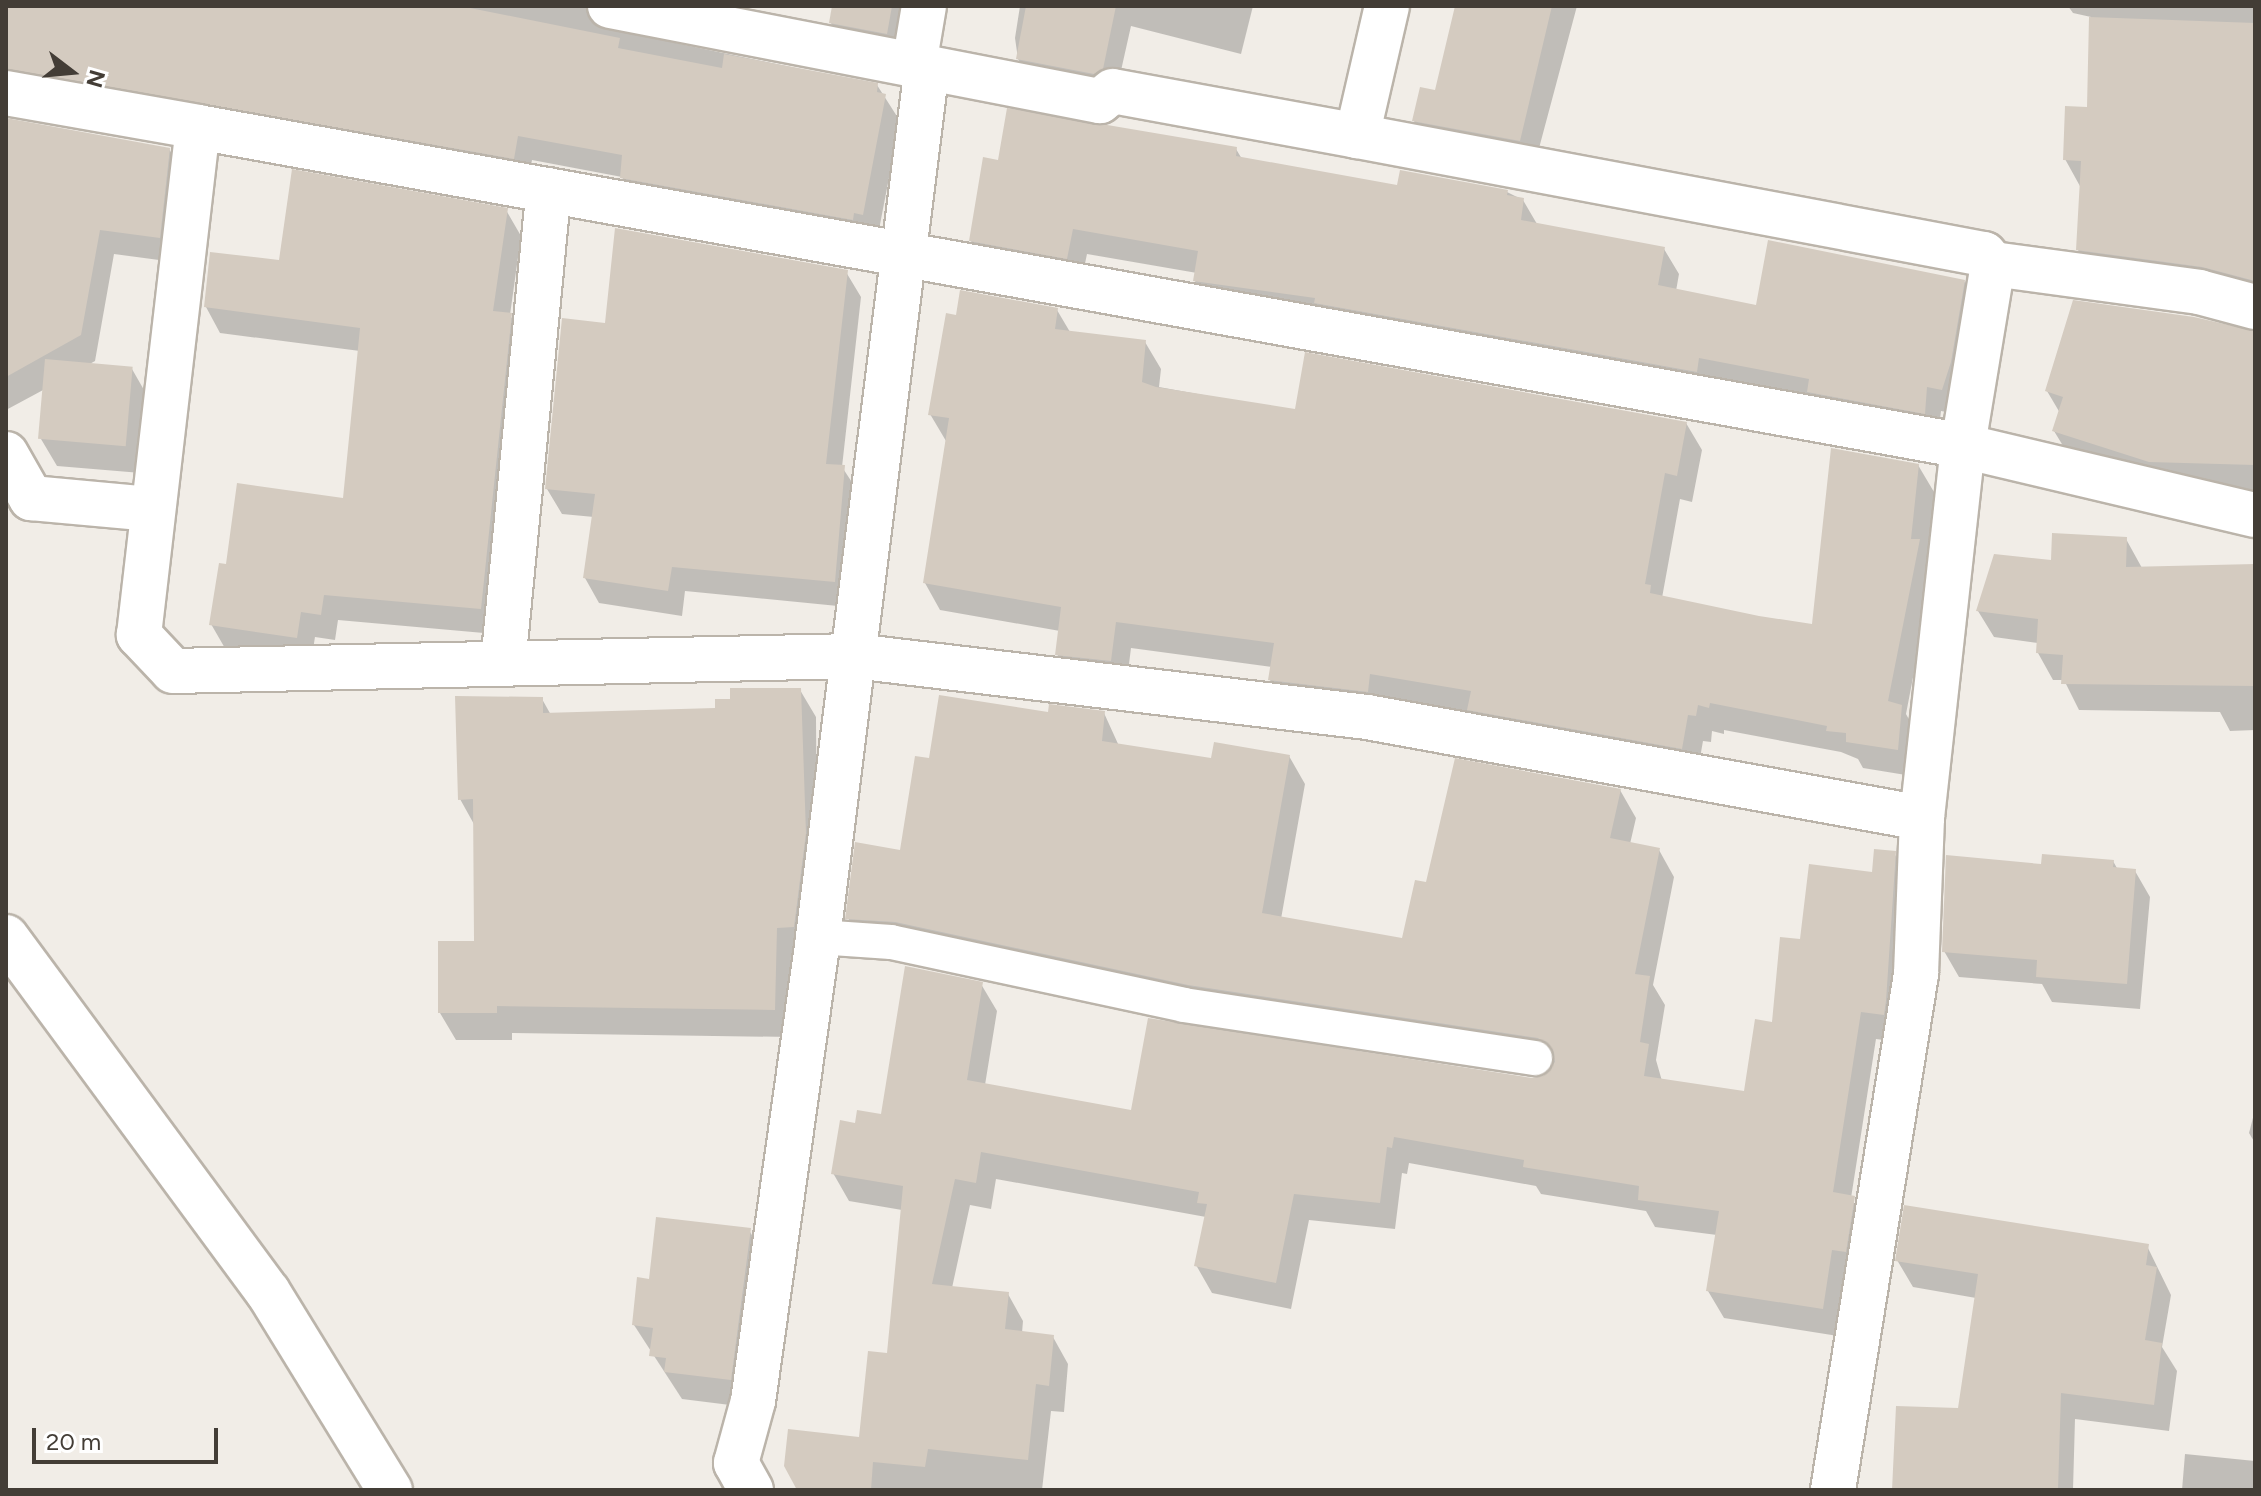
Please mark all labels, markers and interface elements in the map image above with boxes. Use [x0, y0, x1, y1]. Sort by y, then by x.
north arrow [32, 32, 112, 112]
text: N [80, 67, 111, 91]
scale bar [36, 1412, 222, 1462]
text: 20 m [46, 1427, 101, 1456]

